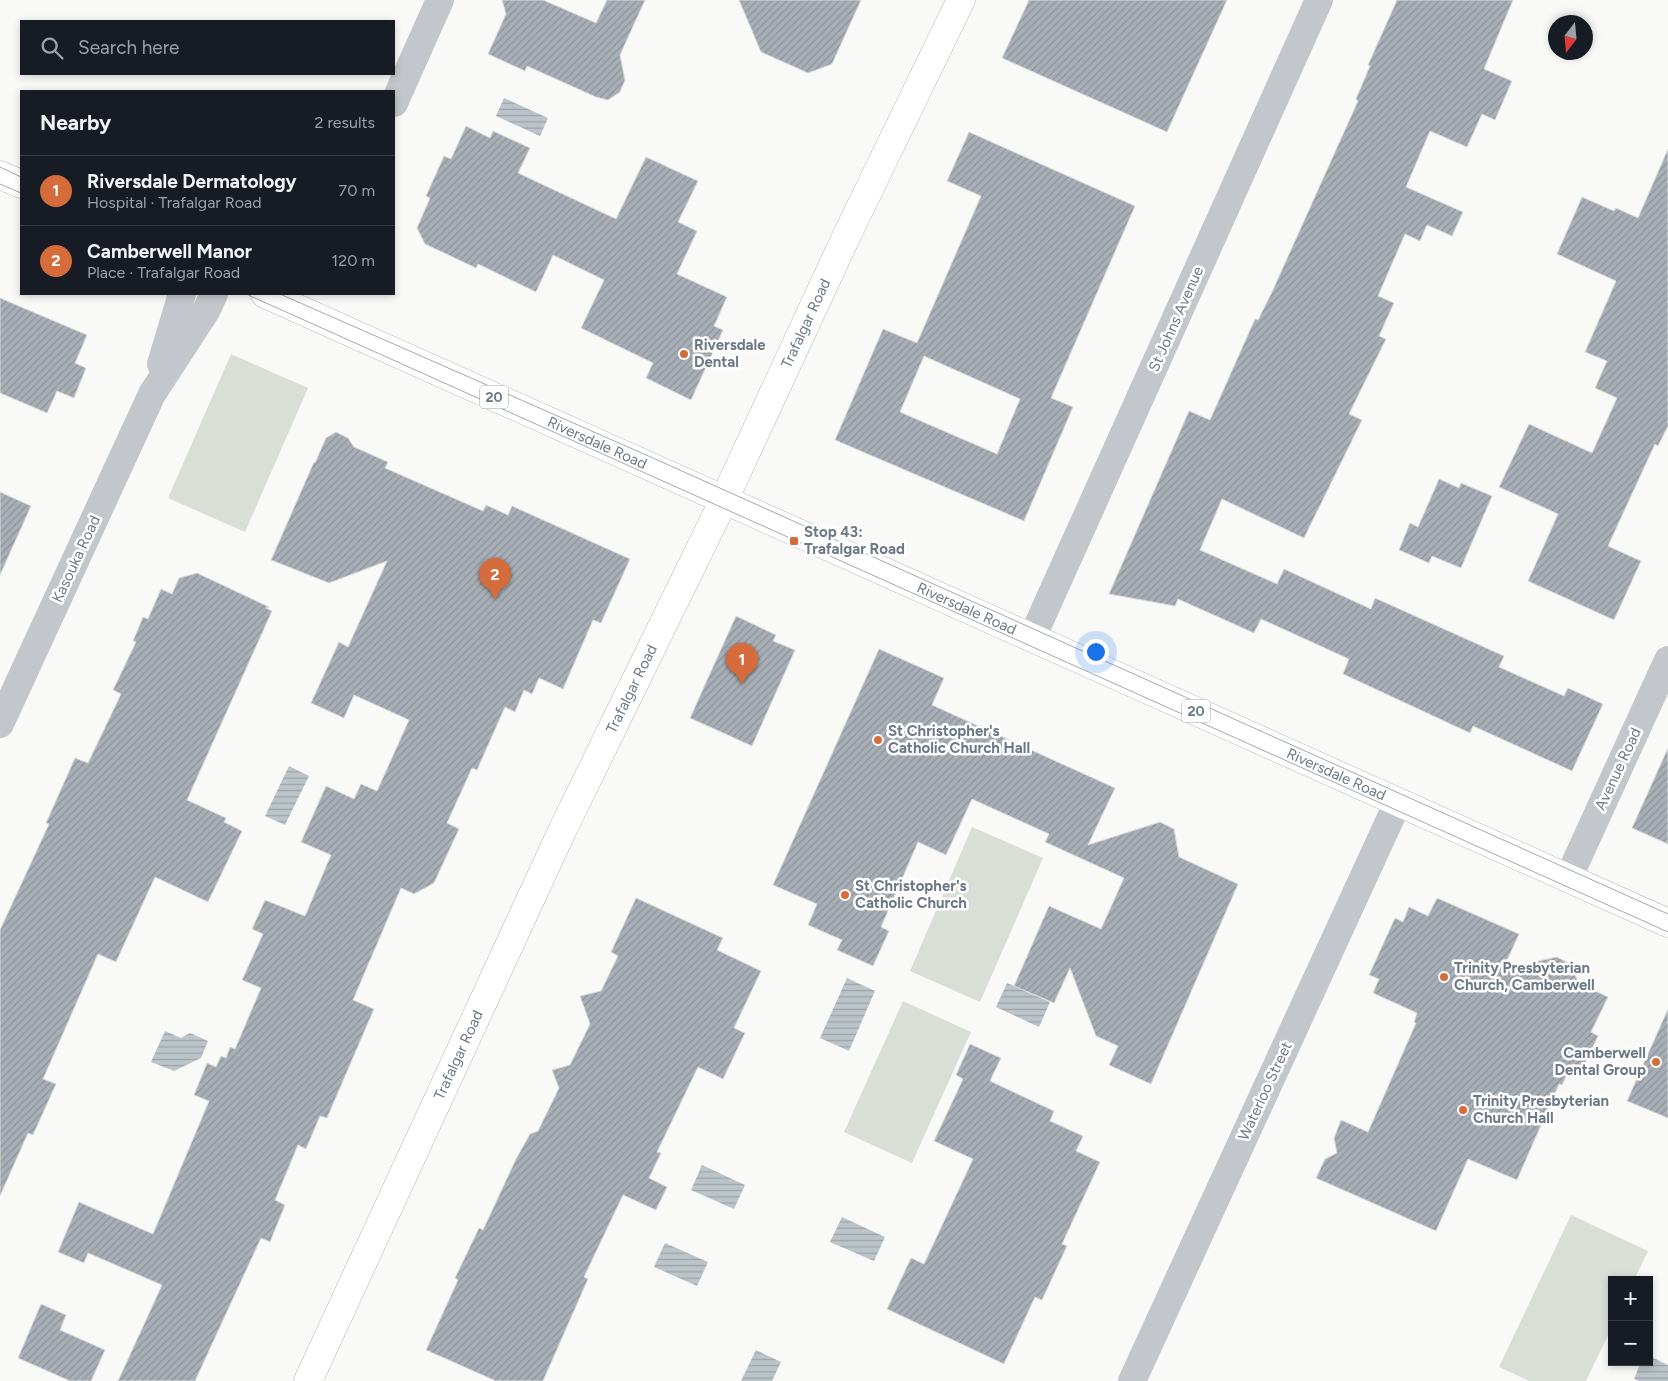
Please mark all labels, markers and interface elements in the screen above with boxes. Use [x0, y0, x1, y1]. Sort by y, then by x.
north arrow [1548, 15, 1593, 60]
search box [20, 20, 395, 75]
icon: search [38, 34, 66, 62]
text: Search here [78, 36, 180, 59]
text: Nearby [40, 110, 111, 135]
text: 2 results [315, 113, 375, 132]
text: Riversdale Dermatology [87, 170, 297, 193]
text: 1 [53, 181, 59, 200]
text: 70 m [339, 181, 375, 200]
text: Hospital · Trafalgar Road [87, 193, 262, 212]
text: Camberwell Manor [87, 240, 252, 263]
text: 2 [51, 251, 61, 270]
text: 120 m [332, 251, 375, 270]
text: Place · Trafalgar Road [87, 263, 240, 282]
street label: St Johns Avenue [1145, 264, 1207, 374]
street label: Trafalgar Road [777, 276, 834, 371]
place label: Riversdale Dental [694, 336, 766, 371]
marker: Riversdale Dental [678, 348, 690, 360]
road number: 20 [480, 386, 508, 408]
street label: Riversdale Road [545, 413, 650, 473]
street label: Kasouka Road [48, 513, 104, 605]
place label: Stop 43: Trafalgar Road [804, 523, 905, 558]
marker: Stop 43: Trafalgar Road [788, 535, 800, 547]
pin: 2 [479, 558, 511, 599]
street label: Riversdale Road [914, 578, 1019, 639]
your location [1083, 639, 1109, 665]
street label: Trafalgar Road [602, 642, 661, 736]
pin: 1 [726, 643, 758, 684]
road number: 20 [1182, 699, 1210, 722]
place label: St Christopher's Catholic Church Hall [888, 722, 1030, 757]
street label: Avenue Road [1591, 725, 1645, 813]
marker: St Christopher's Catholic Church Hall [872, 734, 884, 746]
street label: Riversdale Road [1284, 744, 1389, 804]
place label: St Christopher's Catholic Church [855, 877, 967, 912]
marker: St Christopher's Catholic Church [839, 889, 851, 901]
place label: Trinity Presbyterian Church, Camberwell [1454, 959, 1595, 994]
marker: Trinity Presbyterian Church, Camberwell [1438, 971, 1450, 983]
street label: Trafalgar Road [430, 1007, 487, 1103]
street label: Waterloo Street [1234, 1039, 1296, 1143]
place label: Camberwell Dental Group [1554, 1044, 1646, 1079]
marker: Camberwell Dental Group [1650, 1056, 1662, 1068]
place label: Trinity Presbyterian Church Hall [1473, 1092, 1609, 1127]
marker: Trinity Presbyterian Church Hall [1457, 1104, 1469, 1116]
map controls [1608, 1276, 1653, 1366]
button: + [1608, 1276, 1653, 1321]
button: − [1608, 1321, 1653, 1366]

